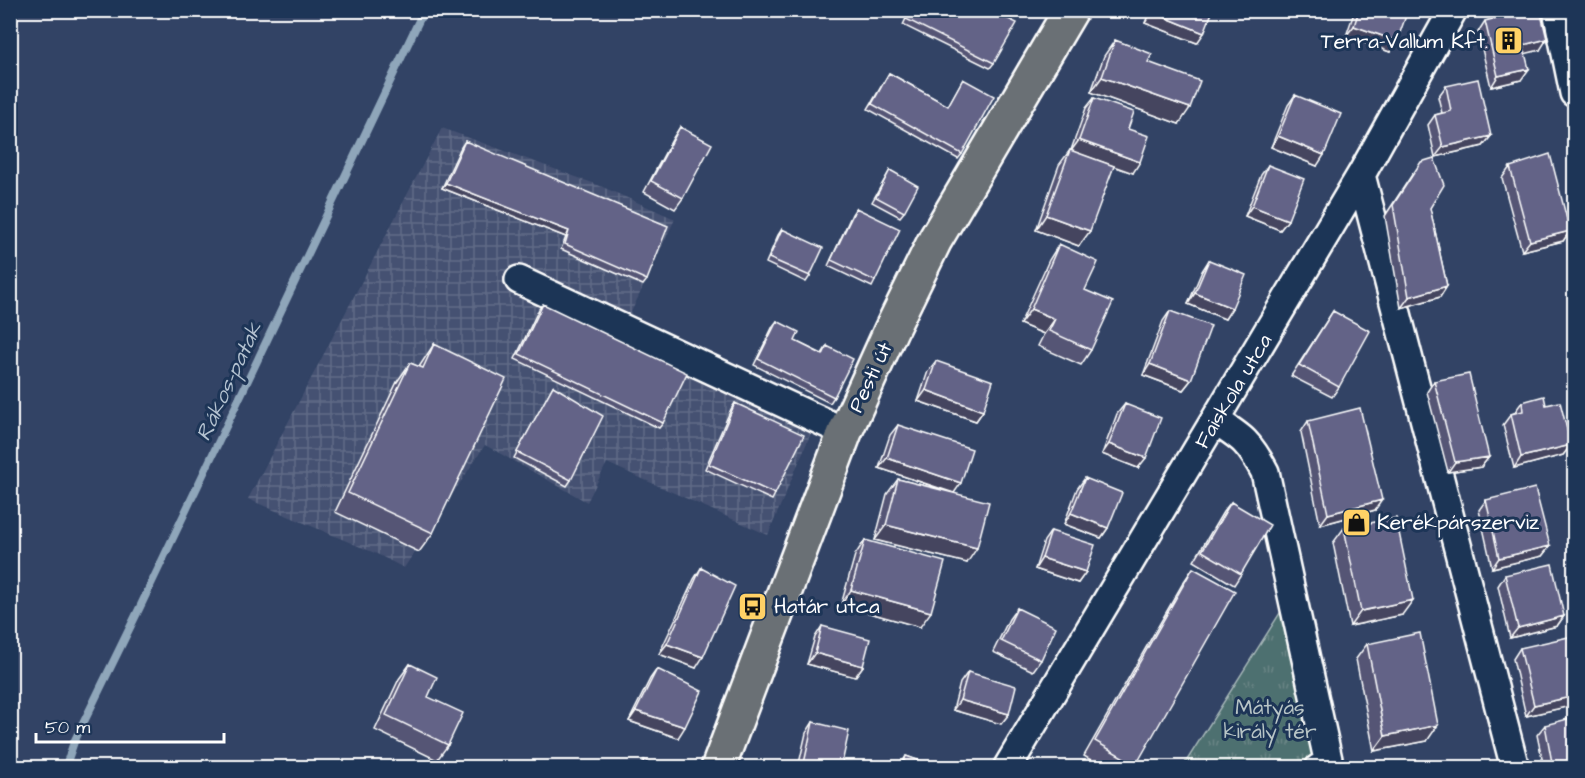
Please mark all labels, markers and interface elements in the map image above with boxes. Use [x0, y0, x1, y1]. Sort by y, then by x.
building icon: Terra-Vallum Kft. [1493, 25, 1525, 57]
place label: Terra-Vallum Kft. [1321, 27, 1488, 56]
water label: Rákos-patak [188, 317, 271, 446]
street label: Faiskola utca [1188, 328, 1279, 454]
street label: Pesti út [842, 337, 900, 417]
shop icon: Kerékpárszerviz [1340, 506, 1372, 538]
place label: Kerékpárszerviz [1377, 508, 1540, 538]
bus stop icon: Határ utca [737, 590, 769, 622]
place label: Határ utca [774, 592, 880, 621]
park label: Mátyás király tér [1223, 693, 1317, 748]
scale bar [36, 706, 224, 744]
text: 50 m [45, 715, 90, 740]

